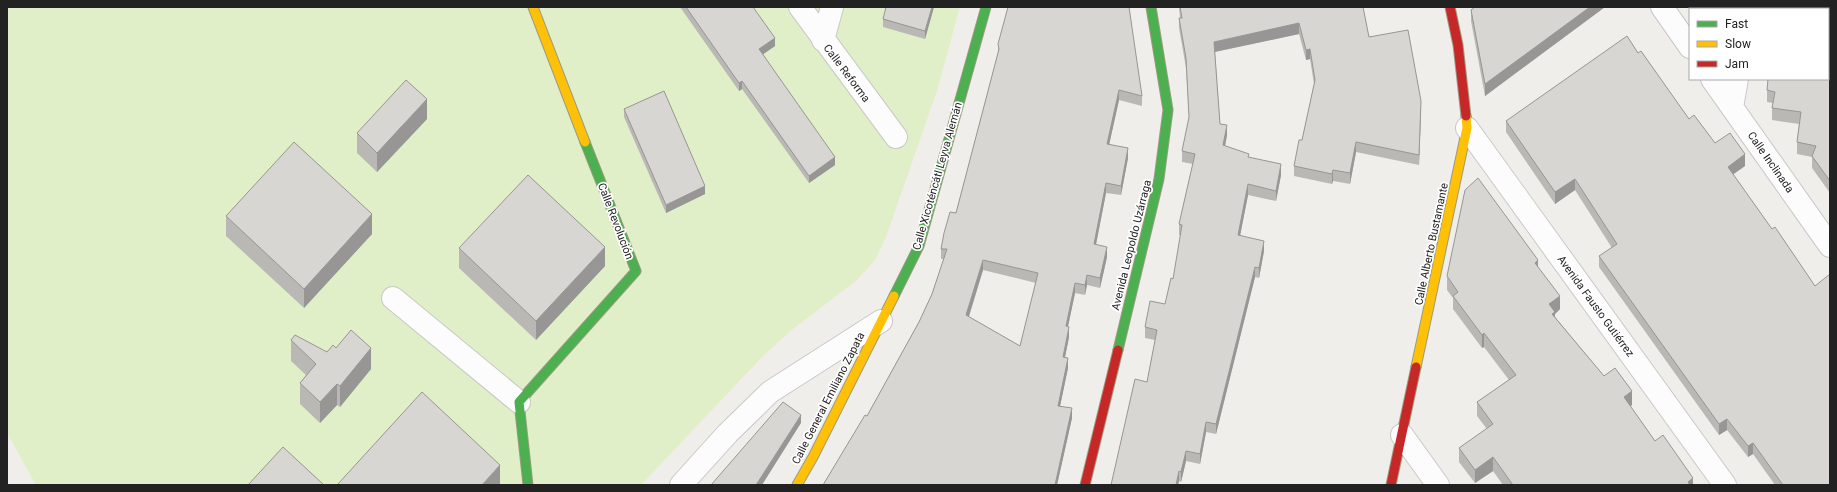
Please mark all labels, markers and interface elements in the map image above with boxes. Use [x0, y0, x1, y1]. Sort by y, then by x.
legend [1689, 8, 1829, 80]
text: Fast [1725, 17, 1748, 31]
text: Slow [1725, 37, 1751, 51]
street label: Calle Reforma [821, 42, 873, 105]
text: Jam [1725, 57, 1749, 71]
street label: Calle Xicoténcátl Leyva Alemán [910, 101, 965, 252]
street label: Calle Inclinada [1745, 129, 1796, 195]
street label: Avenida Leopoldo Uzárraga [1109, 179, 1154, 312]
street label: Calle Revolución [595, 181, 636, 261]
street label: Calle Alberto Bustamante [1412, 182, 1451, 306]
street label: Avenida Fausto Gutiérrez [1554, 253, 1637, 360]
street label: Calle General Emiliano Zapata [789, 330, 867, 466]

